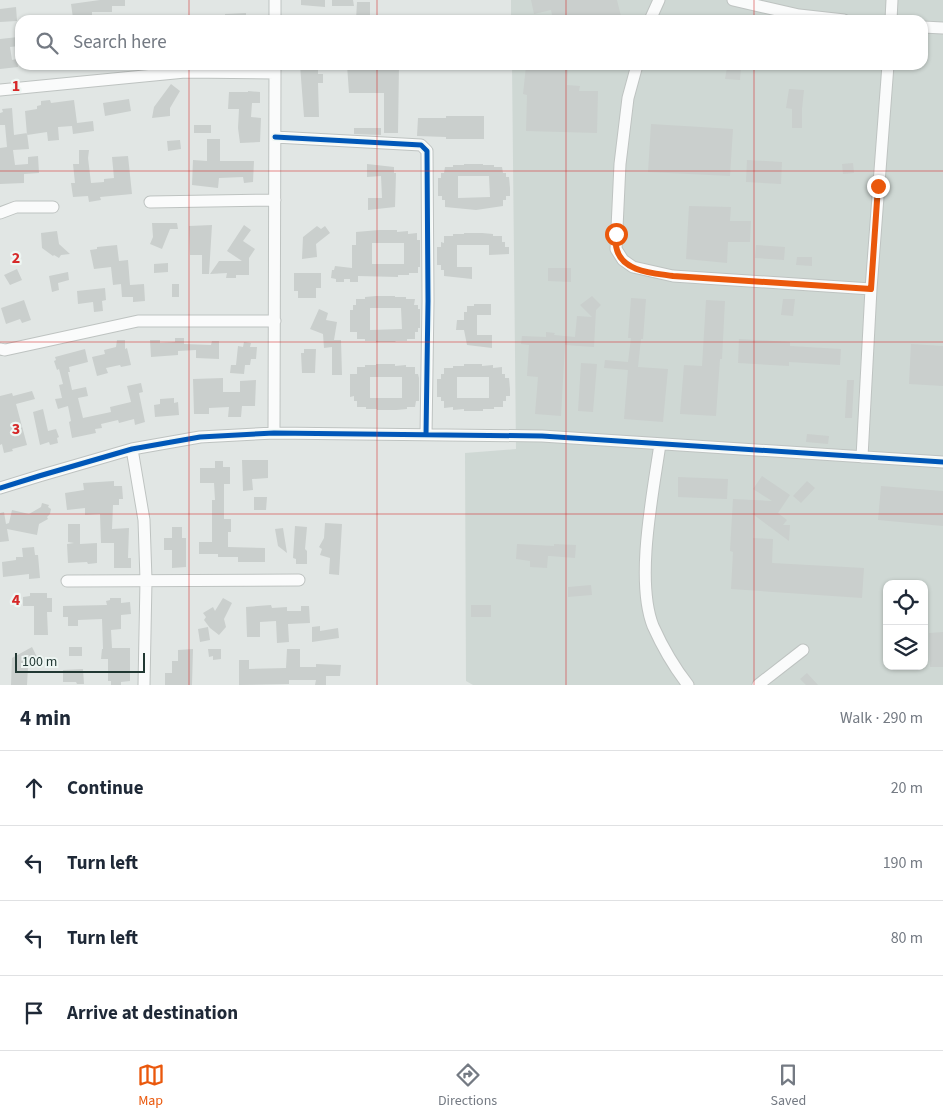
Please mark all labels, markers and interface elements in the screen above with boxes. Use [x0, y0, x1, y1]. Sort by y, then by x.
search box [15, 15, 928, 70]
icon: search [33, 29, 61, 57]
text: Search here [73, 29, 167, 56]
text: 1 [12, 75, 20, 97]
route end [867, 175, 890, 198]
route start [605, 223, 628, 246]
text: 2 [12, 247, 20, 269]
text: 3 [12, 418, 20, 440]
map controls [883, 580, 928, 670]
button: locate [883, 580, 928, 625]
text: 4 [12, 589, 21, 611]
button: layers [883, 625, 928, 670]
scale bar [15, 650, 145, 673]
text: 100 m [22, 652, 57, 672]
text: 4 min [20, 703, 71, 733]
text: Walk · 290 m [840, 707, 923, 729]
icon: ahead [20, 774, 48, 802]
text: Continue [67, 775, 144, 802]
text: 20 m [891, 777, 923, 799]
icon: left [20, 849, 48, 877]
text: Turn left [67, 850, 138, 877]
text: 190 m [883, 852, 923, 874]
icon: left [20, 924, 48, 952]
text: Turn left [67, 925, 138, 952]
text: 80 m [891, 927, 923, 949]
icon: arrive [20, 999, 48, 1027]
text: Arrive at destination [67, 1000, 238, 1027]
tab: Map [137, 1061, 165, 1111]
tab: Directions [438, 1061, 497, 1111]
tab: Saved [771, 1061, 806, 1111]

